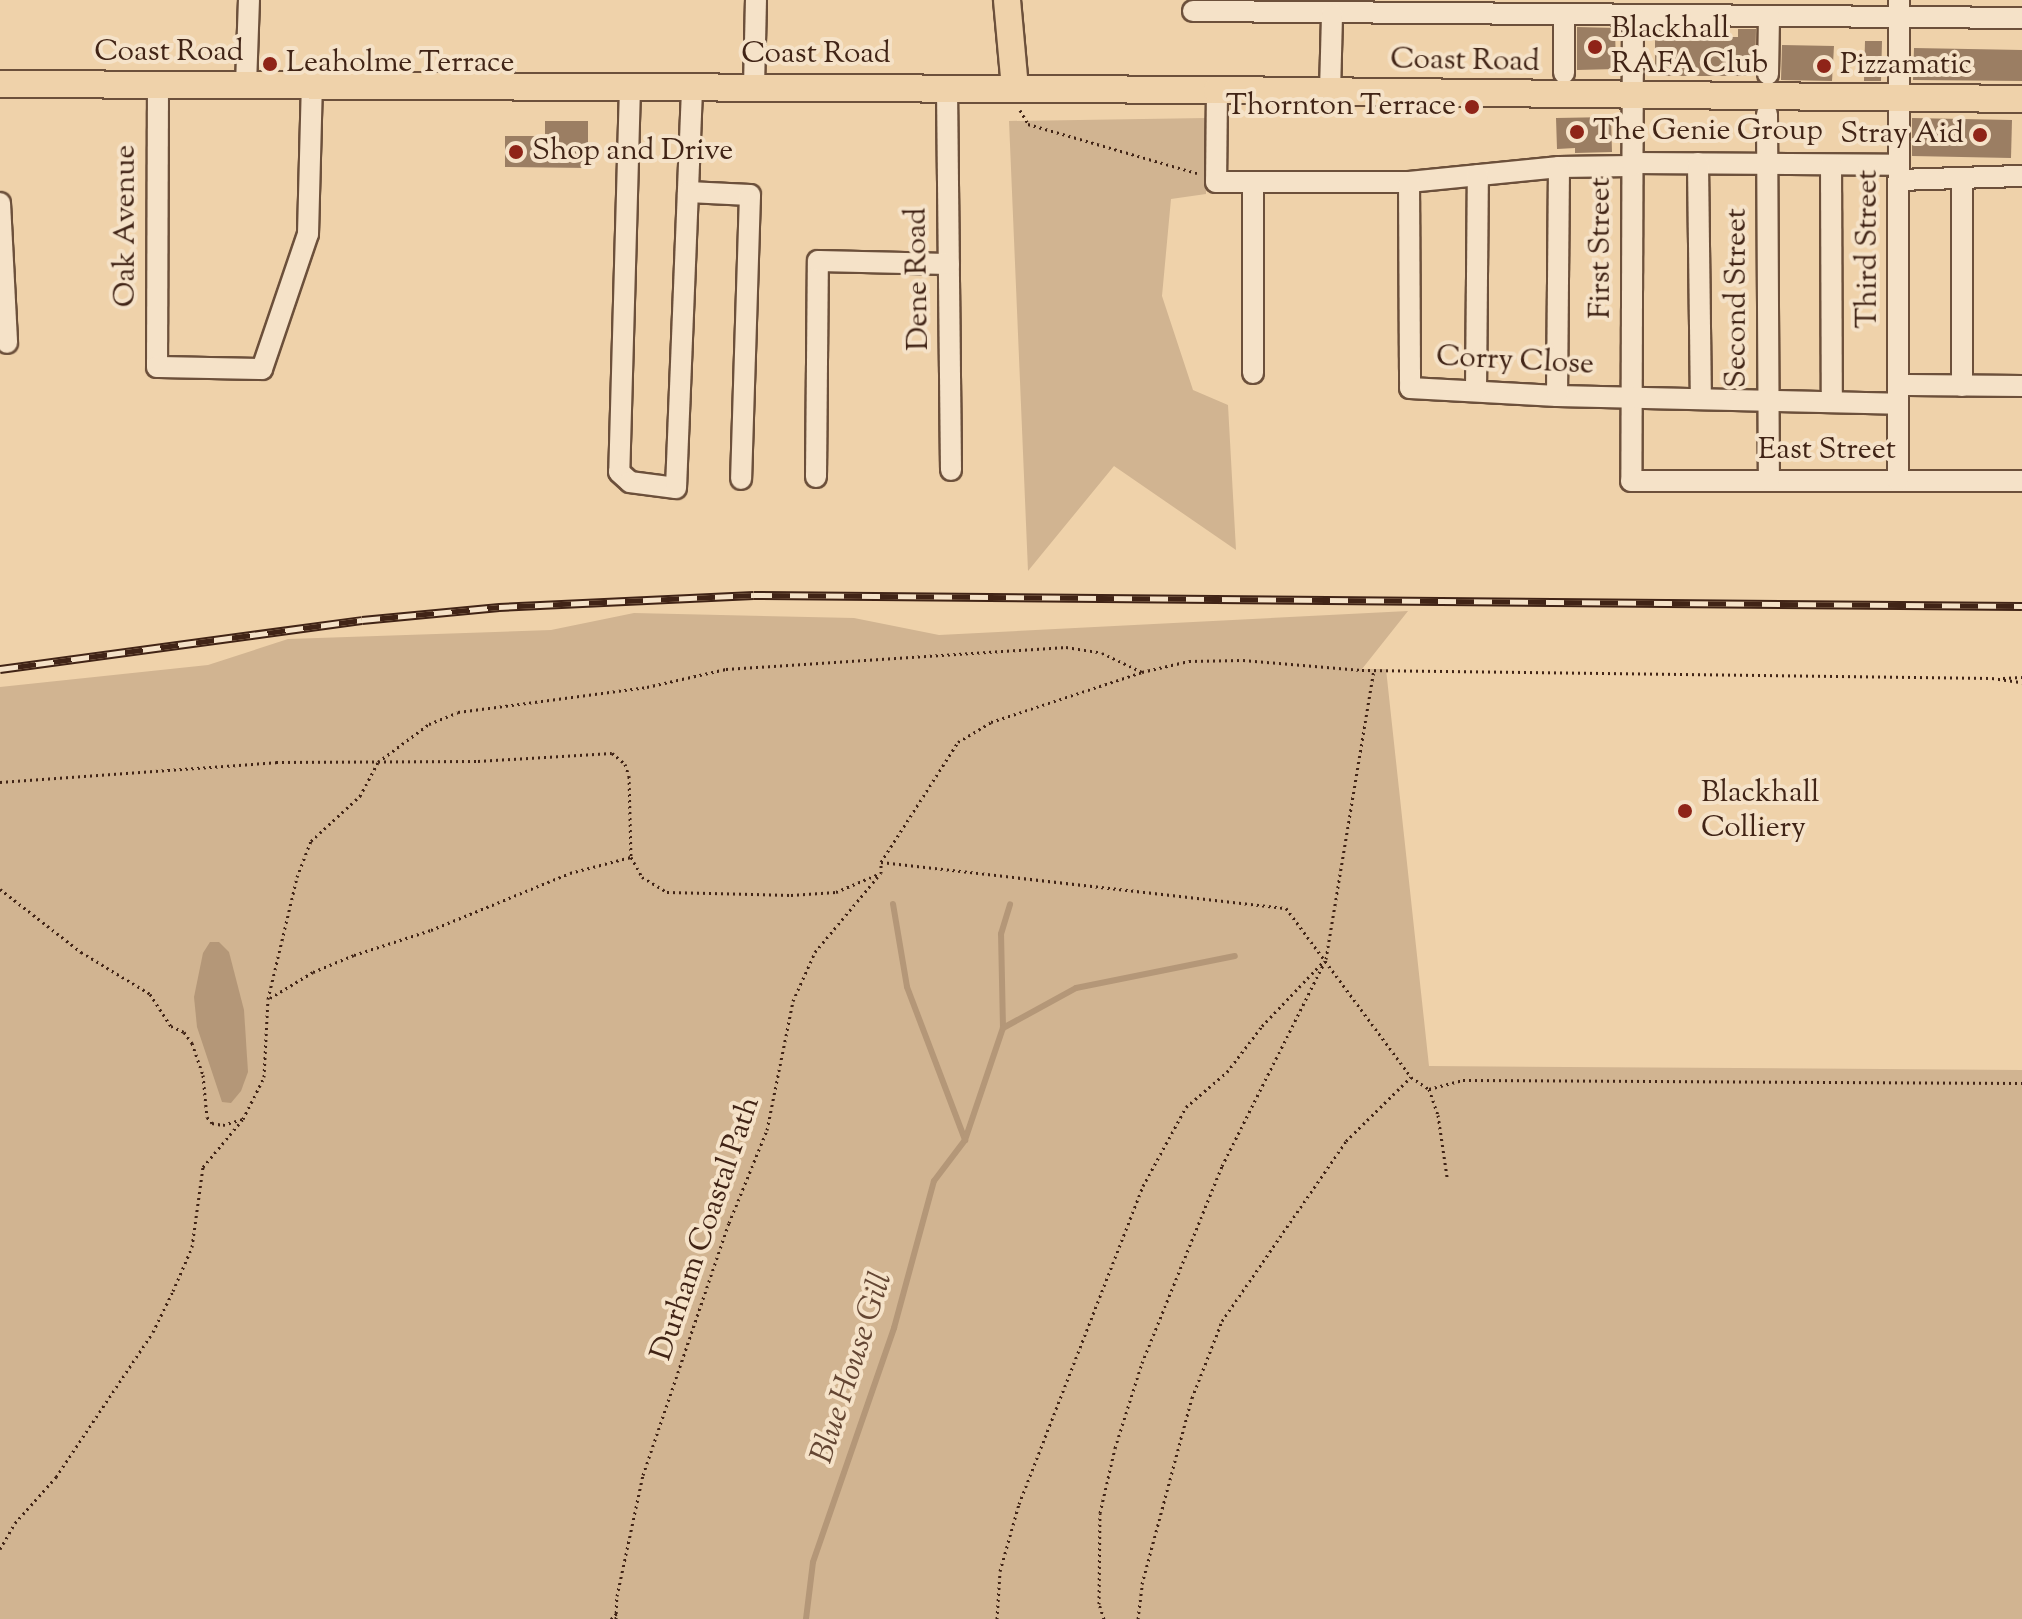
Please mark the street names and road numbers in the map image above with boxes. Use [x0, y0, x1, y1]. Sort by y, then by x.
street label: Coast Road [94, 35, 244, 71]
street label: Coast Road [741, 37, 891, 73]
street label: Coast Road [1390, 43, 1540, 81]
street label: Oak Avenue [109, 145, 145, 307]
street label: Third Street [1851, 169, 1887, 329]
street label: First Street [1584, 177, 1620, 319]
street label: Dene Road [900, 207, 938, 351]
street label: Second Street [1720, 208, 1756, 388]
street label: Corry Close [1435, 340, 1595, 384]
street label: East Street [1758, 433, 1896, 469]
street label: Durham Coastal Path [645, 1092, 769, 1366]

